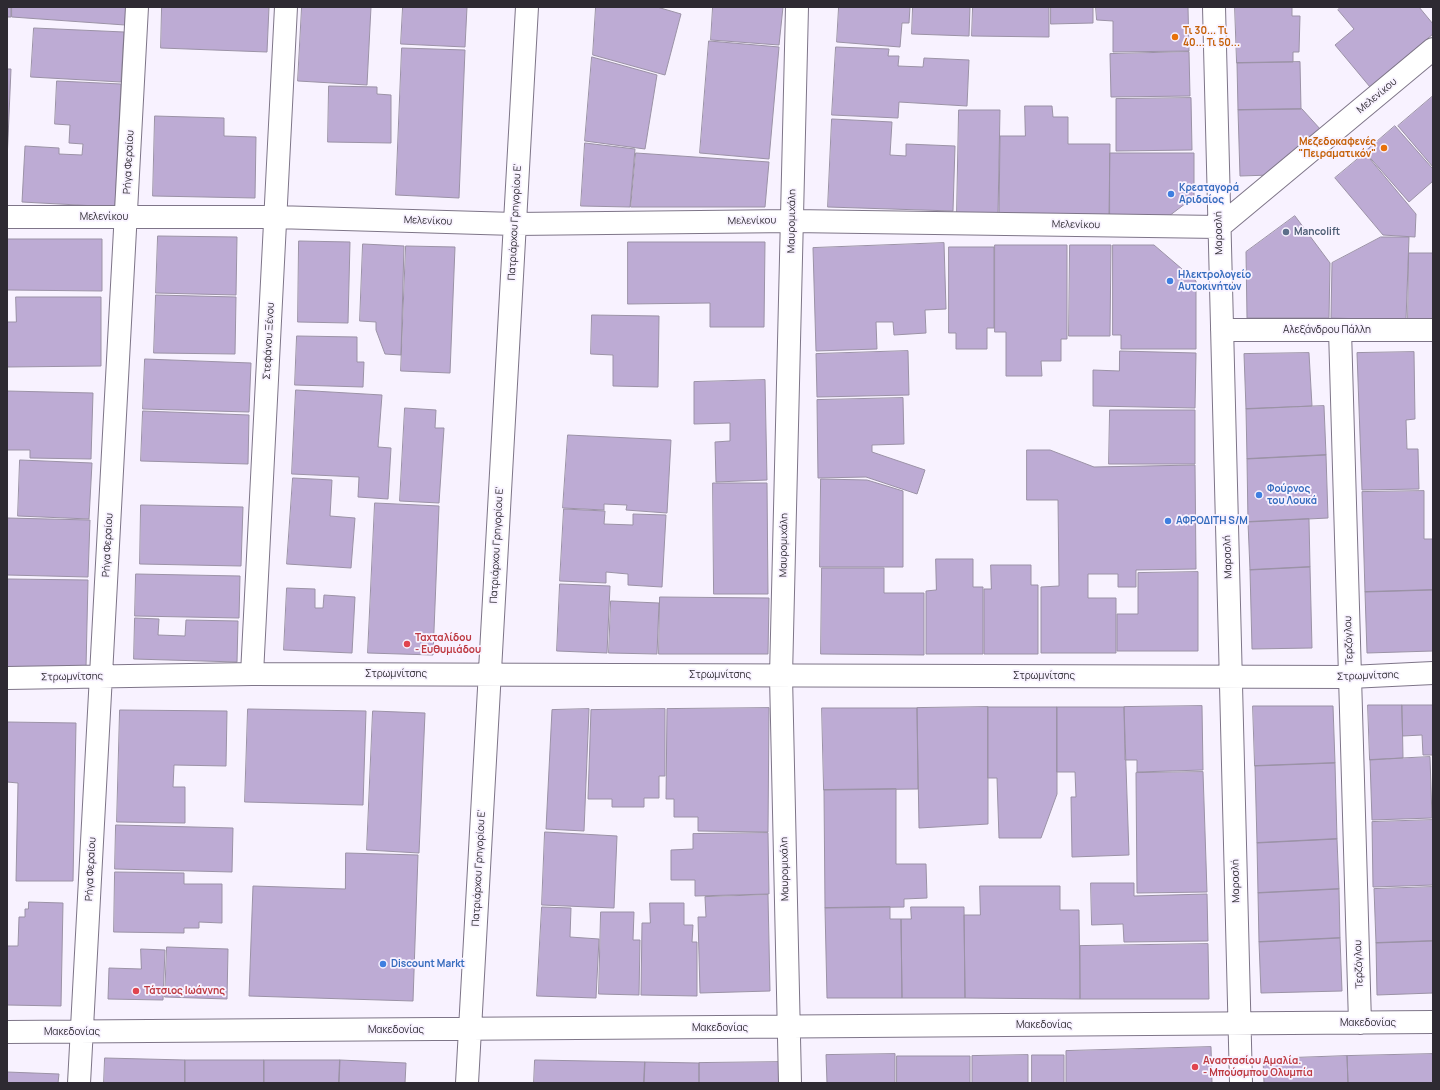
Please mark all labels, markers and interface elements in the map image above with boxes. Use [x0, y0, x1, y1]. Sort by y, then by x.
place label: Τι 30... Τι 40... Τι 50... [1183, 25, 1240, 48]
marker: Τι 30... Τι 40... Τι 50... [1170, 32, 1180, 42]
street label: Μελενίκου [1355, 76, 1399, 116]
street label: Ρήγα Φεραίου [121, 130, 137, 194]
place label: Μεζεδοκαφενές "Πειραματικόν" [1299, 136, 1376, 160]
marker: Μεζεδοκαφενές "Πειραματικόν" [1379, 143, 1389, 153]
street label: Πατριάρχου Γρηγορίου Ε' [506, 163, 524, 281]
place label: Κρεαταγορά Αριδαίος [1179, 182, 1239, 206]
street label: Μαυρομιχάλη [785, 189, 799, 253]
marker: Κρεαταγορά Αριδαίος [1166, 189, 1176, 199]
street label: Μελενίκου [80, 211, 128, 223]
street label: Μαρασλή [1213, 211, 1225, 255]
street label: Μελενίκου [404, 214, 452, 228]
street label: Μελενίκου [728, 215, 776, 227]
street label: Μελενίκου [1052, 219, 1100, 231]
place label: Mancolift [1294, 226, 1340, 238]
marker: Mancolift [1281, 227, 1291, 237]
place label: Ηλεκτρολογείο Αυτοκινήτων [1178, 269, 1251, 292]
marker: Ηλεκτρολογείο Αυτοκινήτων [1165, 276, 1175, 286]
street label: Στεφάνου Ξένου [261, 302, 277, 380]
street label: Αλεξάνδρου Πάλλη [1283, 324, 1371, 336]
place label: Φούρνος του Λουκά [1267, 483, 1317, 506]
street label: Πατριάρχου Γρηγορίου Ε' [488, 486, 506, 604]
marker: Φούρνος του Λουκά [1254, 490, 1264, 500]
street label: Ρήγα Φεραίου [100, 513, 116, 577]
street label: Μαυρομιχάλη [777, 513, 791, 577]
place label: ΑΦΡΟΔΙΤΗ S/M [1176, 515, 1248, 527]
marker: ΑΦΡΟΔΙΤΗ S/M [1163, 516, 1173, 526]
street label: Μαρασλή [1221, 535, 1235, 579]
street label: Τερζόγλου [1342, 616, 1356, 664]
place label: Ταχταλίδου - Ευθυμιάδου [415, 632, 481, 656]
marker: Ταχταλίδου - Ευθυμιάδου [402, 639, 412, 649]
street label: Στρωμνίτσης [365, 668, 427, 680]
street label: Στρωμνίτσης [689, 669, 751, 681]
street label: Στρωμνίτσης [1337, 669, 1399, 683]
street label: Στρωμνίτσης [41, 670, 103, 684]
street label: Στρωμνίτσης [1013, 670, 1075, 682]
street label: Πατριάρχου Γρηγορίου Ε' [470, 809, 488, 927]
street label: Ρήγα Φεραίου [83, 837, 99, 901]
street label: Μαυρομιχάλη [778, 837, 792, 901]
street label: Μαρασλή [1230, 859, 1242, 903]
street label: Τερζόγλου [1352, 940, 1366, 988]
place label: Discount Markt [391, 958, 465, 970]
marker: Discount Markt [378, 959, 388, 969]
place label: Τάτσιος Ιωάννης [144, 985, 225, 997]
marker: Τάτσιος Ιωάννης [131, 986, 141, 996]
street label: Μακεδονίας [1340, 1017, 1396, 1029]
street label: Μακεδονίας [1016, 1019, 1072, 1031]
street label: Μακεδονίας [692, 1022, 748, 1034]
street label: Μακεδονίας [368, 1024, 424, 1036]
street label: Μακεδονίας [44, 1026, 100, 1038]
place label: Αναστασίου Αμαλία. - Μπούσμπου Ολυμπία [1203, 1055, 1313, 1078]
marker: Αναστασίου Αμαλία. - Μπούσμπου Ολυμπία [1190, 1062, 1200, 1072]

